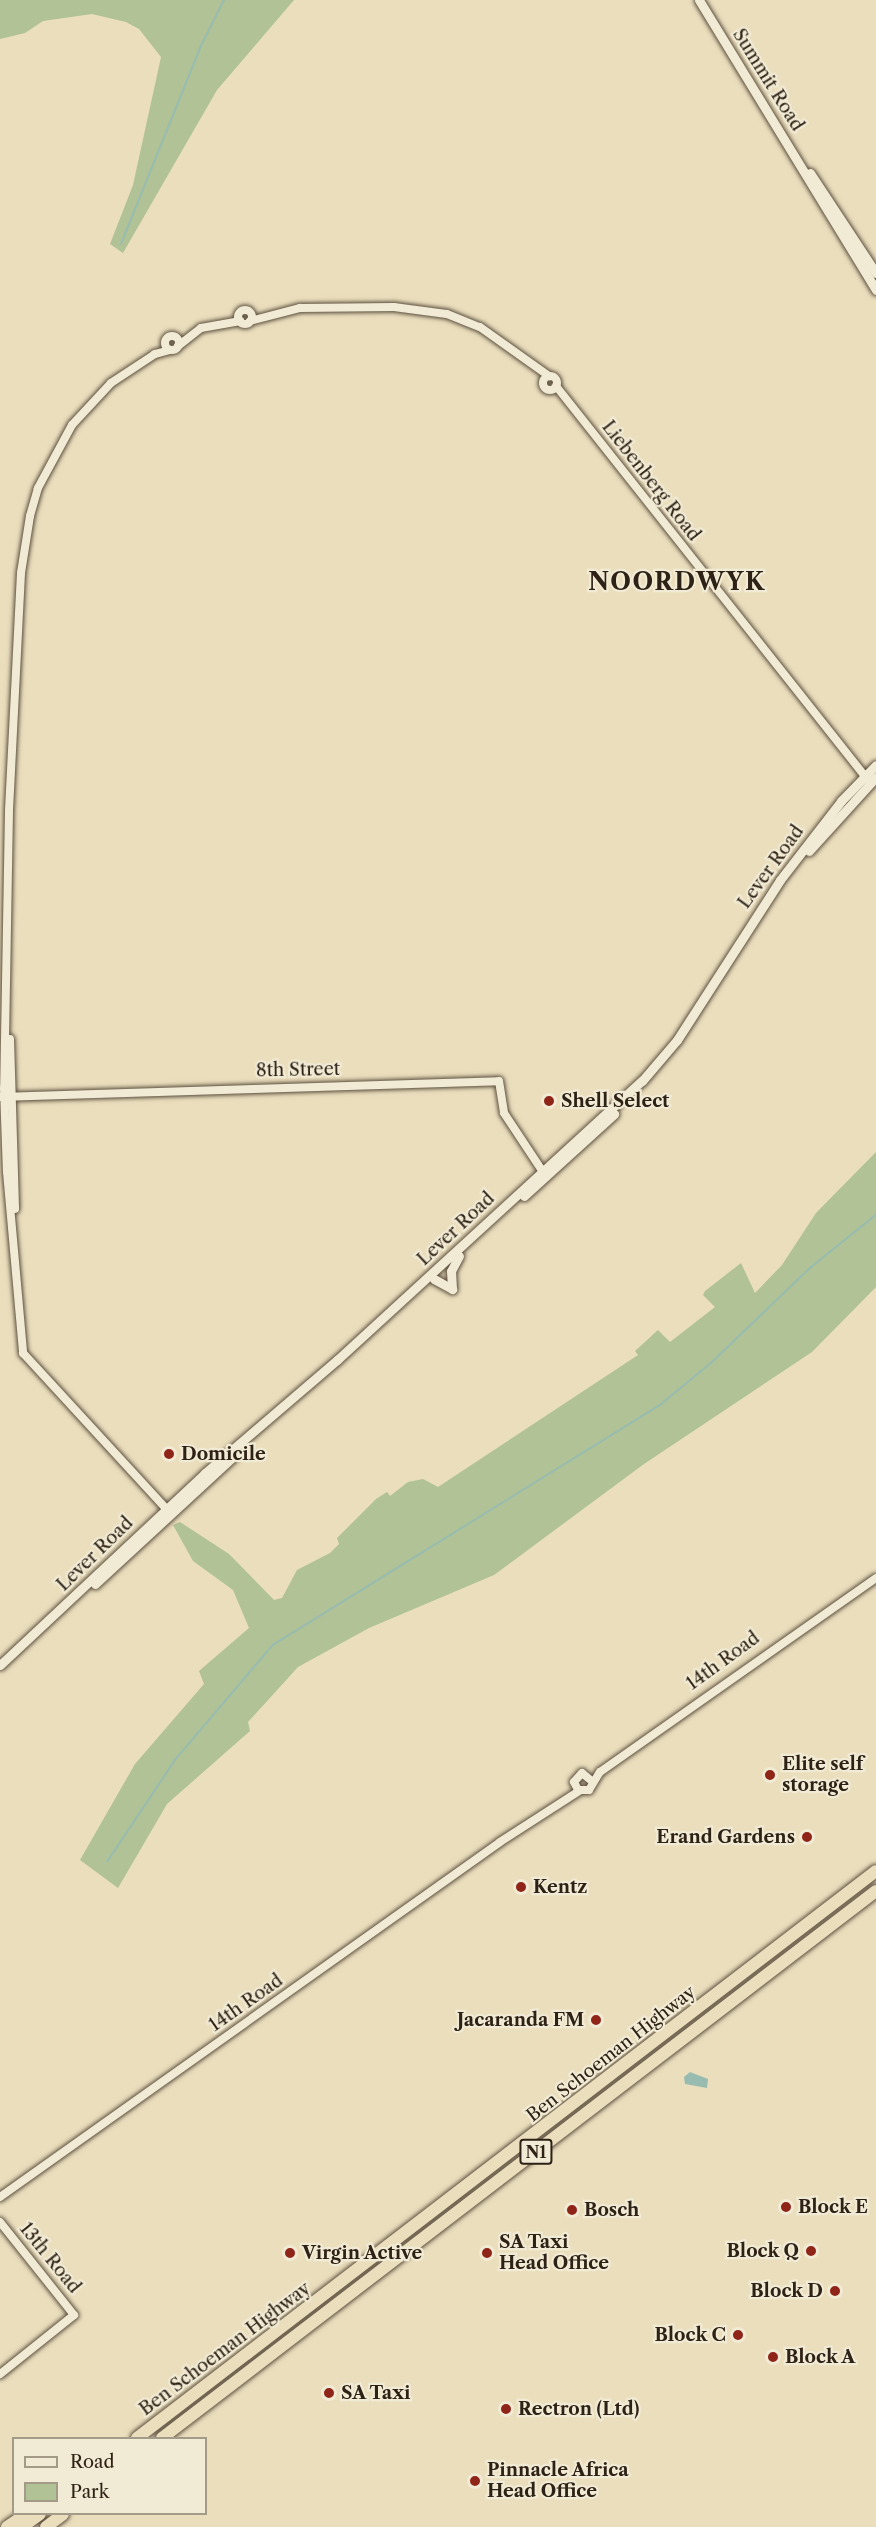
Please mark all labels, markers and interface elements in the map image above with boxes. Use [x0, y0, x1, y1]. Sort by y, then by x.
street label: Summit Road [728, 25, 808, 135]
street label: Liebenberg Road [597, 417, 705, 545]
district label: NOORDWYK [588, 568, 766, 596]
street label: Lever Road [734, 821, 808, 913]
street label: 8th Street [256, 1058, 340, 1082]
place label: Shell Select [561, 1090, 669, 1112]
marker: Shell Select [542, 1094, 556, 1108]
street label: Lever Road [413, 1188, 499, 1270]
place label: Domicile [181, 1443, 266, 1465]
marker: Domicile [162, 1447, 176, 1461]
street label: Lever Road [52, 1512, 138, 1596]
street label: 14th Road [682, 1627, 764, 1695]
place label: Elite self storage [782, 1754, 863, 1796]
marker: Elite self storage [763, 1768, 777, 1782]
place label: Erand Gardens [656, 1826, 795, 1848]
marker: Erand Gardens [800, 1830, 814, 1844]
place label: Kentz [533, 1876, 587, 1898]
marker: Kentz [514, 1880, 528, 1894]
street label: 14th Road [205, 1970, 287, 2036]
street label: Ben Schoeman Highway [522, 1981, 700, 2127]
place label: Jacaranda FM [457, 2009, 584, 2031]
marker: Jacaranda FM [589, 2013, 603, 2027]
road number: N1 [518, 2139, 554, 2165]
place label: Block E [798, 2196, 868, 2218]
place label: Bosch [584, 2199, 639, 2221]
marker: Block E [779, 2200, 793, 2214]
marker: Bosch [565, 2203, 579, 2217]
street label: 13th Road [15, 2218, 85, 2298]
place label: SA Taxi Head Office [499, 2232, 609, 2274]
place label: Block Q [726, 2240, 799, 2262]
place label: Virgin Active [302, 2242, 423, 2264]
marker: Block Q [804, 2244, 818, 2258]
marker: Virgin Active [283, 2246, 297, 2260]
marker: SA Taxi Head Office [480, 2246, 494, 2260]
street label: Ben Schoeman Highway [135, 2278, 315, 2420]
place label: Block D [750, 2280, 823, 2302]
marker: Block D [828, 2284, 842, 2298]
place label: Block C [654, 2324, 726, 2346]
marker: Block C [731, 2328, 745, 2342]
place label: Block A [785, 2346, 856, 2368]
marker: Block A [766, 2350, 780, 2364]
place label: SA Taxi [341, 2382, 412, 2404]
marker: SA Taxi [322, 2386, 336, 2400]
place label: Rectron (Ltd) [518, 2398, 639, 2420]
marker: Rectron (Ltd) [499, 2402, 513, 2416]
legend [12, 2437, 207, 2515]
text: Road [70, 2451, 115, 2473]
place label: Pinnacle Africa Head Office [487, 2460, 629, 2502]
marker: Pinnacle Africa Head Office [468, 2474, 482, 2488]
text: Park [70, 2481, 109, 2503]

